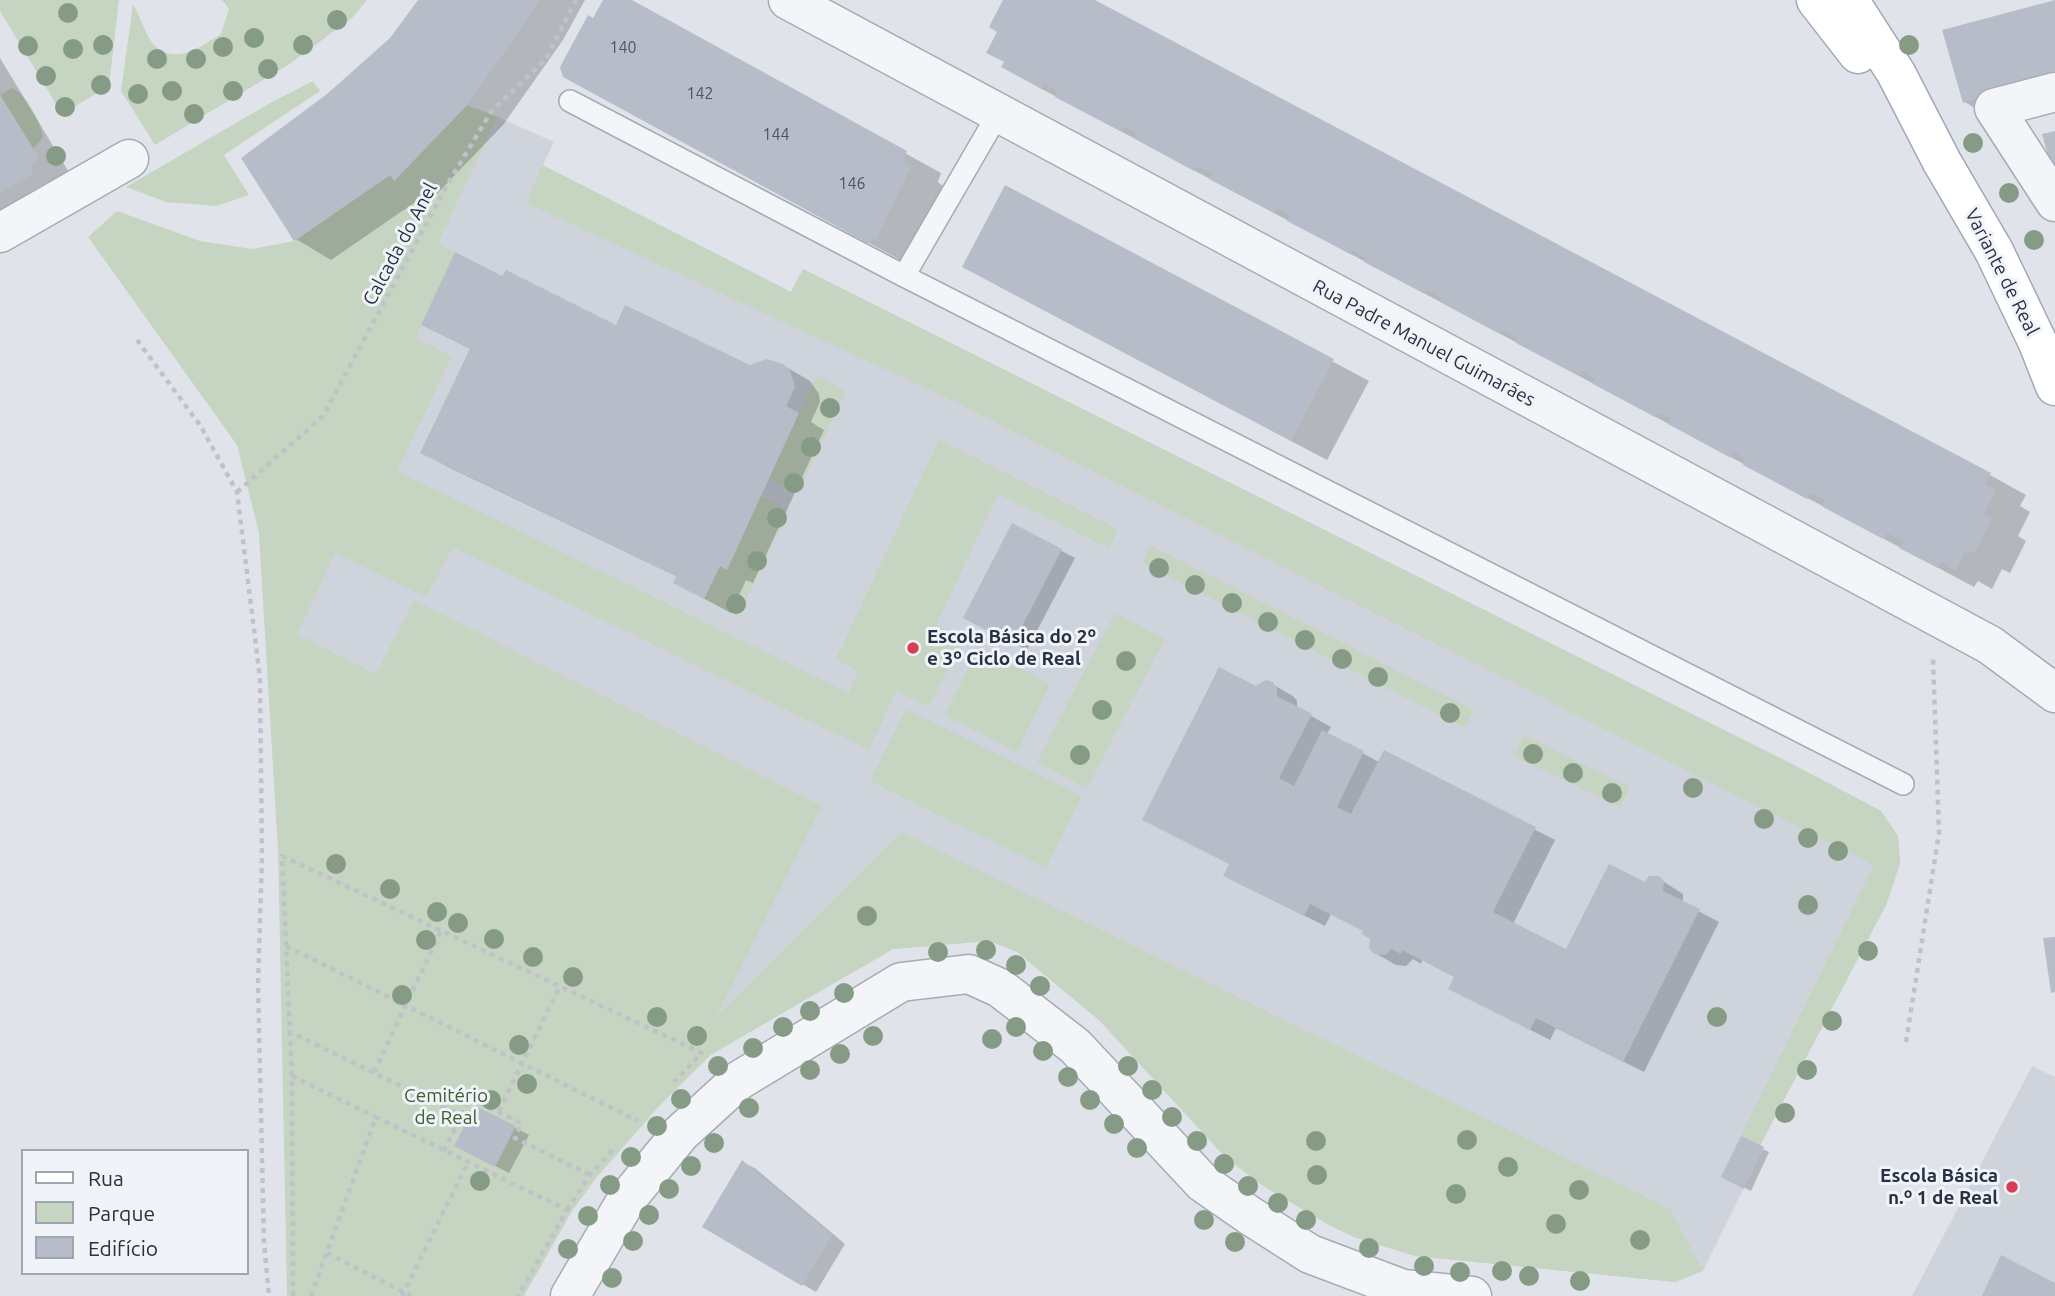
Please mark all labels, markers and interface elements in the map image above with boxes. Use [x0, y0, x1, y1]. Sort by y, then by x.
house number: 140 [609, 38, 637, 58]
house number: 142 [686, 84, 714, 104]
house number: 144 [762, 125, 790, 145]
house number: 146 [838, 174, 866, 194]
street label: Calcada do Anel [358, 179, 442, 309]
street label: Variante de Real [1960, 205, 2044, 339]
street label: Rua Padre Manuel Guimarães [1309, 275, 1539, 411]
place label: Escola Básica do 2º e 3º Ciclo de Real [927, 626, 1096, 670]
marker: Escola Básica do 2º e 3º Ciclo de Real [905, 640, 921, 656]
park label: Cemitério de Real [404, 1085, 488, 1129]
legend [21, 1149, 248, 1275]
place label: Escola Básica n.º 1 de Real [1880, 1165, 1998, 1209]
text: Rua [88, 1166, 124, 1190]
marker: Escola Básica n.º 1 de Real [2004, 1179, 2020, 1195]
text: Parque [88, 1201, 155, 1225]
text: Edifício [88, 1236, 158, 1260]

